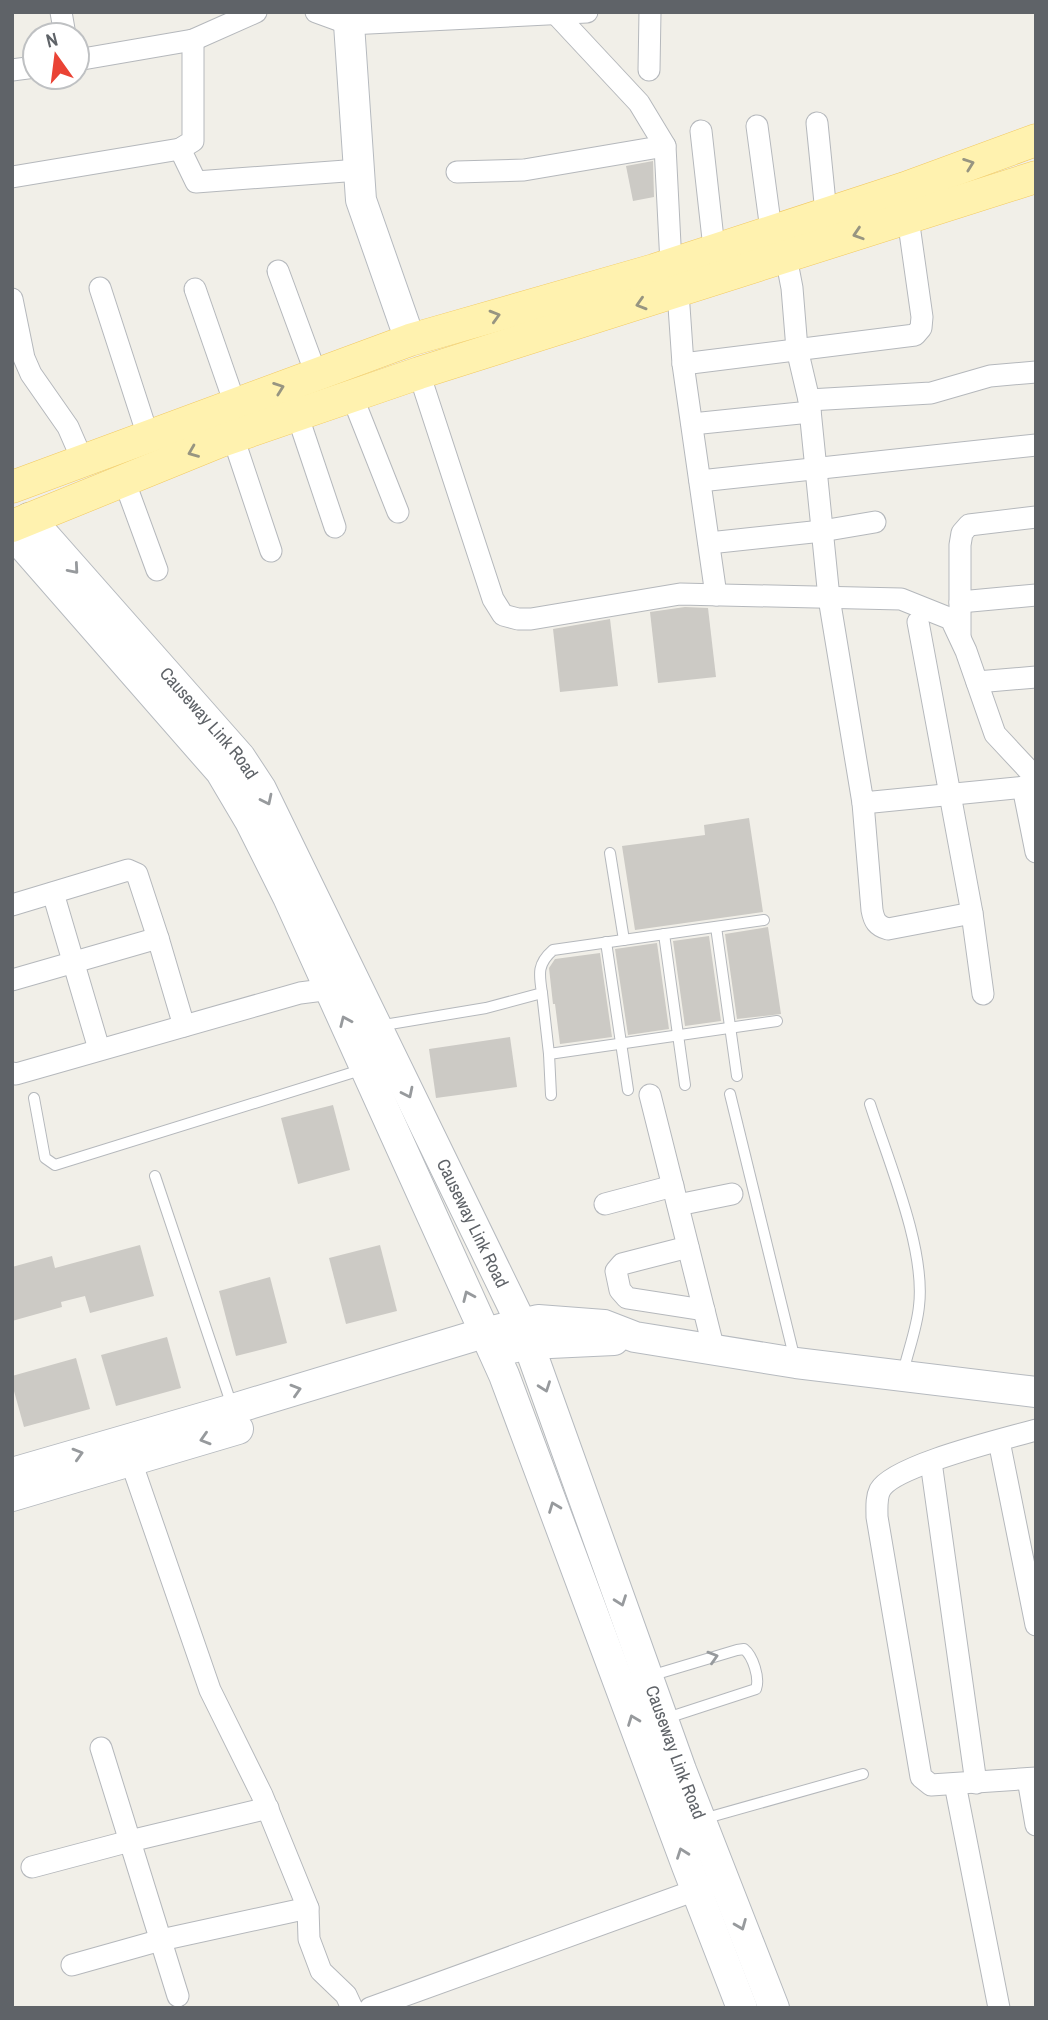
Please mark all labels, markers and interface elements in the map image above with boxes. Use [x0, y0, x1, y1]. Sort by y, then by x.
north arrow [21, 21, 91, 91]
text: N [43, 26, 60, 53]
one-way arrow [963, 159, 975, 173]
one-way arrow [852, 226, 865, 240]
one-way arrow [636, 295, 648, 310]
one-way arrow [488, 309, 500, 324]
one-way arrow [272, 382, 284, 396]
one-way arrow [188, 444, 200, 458]
one-way arrow [66, 561, 78, 574]
street label: Causeway Link Road [154, 661, 264, 784]
one-way arrow [258, 793, 272, 805]
one-way arrow [339, 1016, 353, 1029]
one-way arrow [400, 1086, 414, 1098]
street label: Causeway Link Road [431, 1154, 515, 1292]
one-way arrow [462, 1291, 476, 1304]
one-way arrow [537, 1380, 551, 1392]
one-way arrow [290, 1384, 302, 1399]
one-way arrow [200, 1431, 212, 1445]
one-way arrow [72, 1448, 84, 1463]
one-way arrow [548, 1501, 562, 1513]
one-way arrow [613, 1595, 627, 1607]
one-way arrow [707, 1650, 719, 1665]
street label: Causeway Link Road [640, 1682, 712, 1822]
one-way arrow [628, 1714, 642, 1726]
one-way arrow [676, 1847, 690, 1859]
one-way arrow [733, 1919, 747, 1931]

